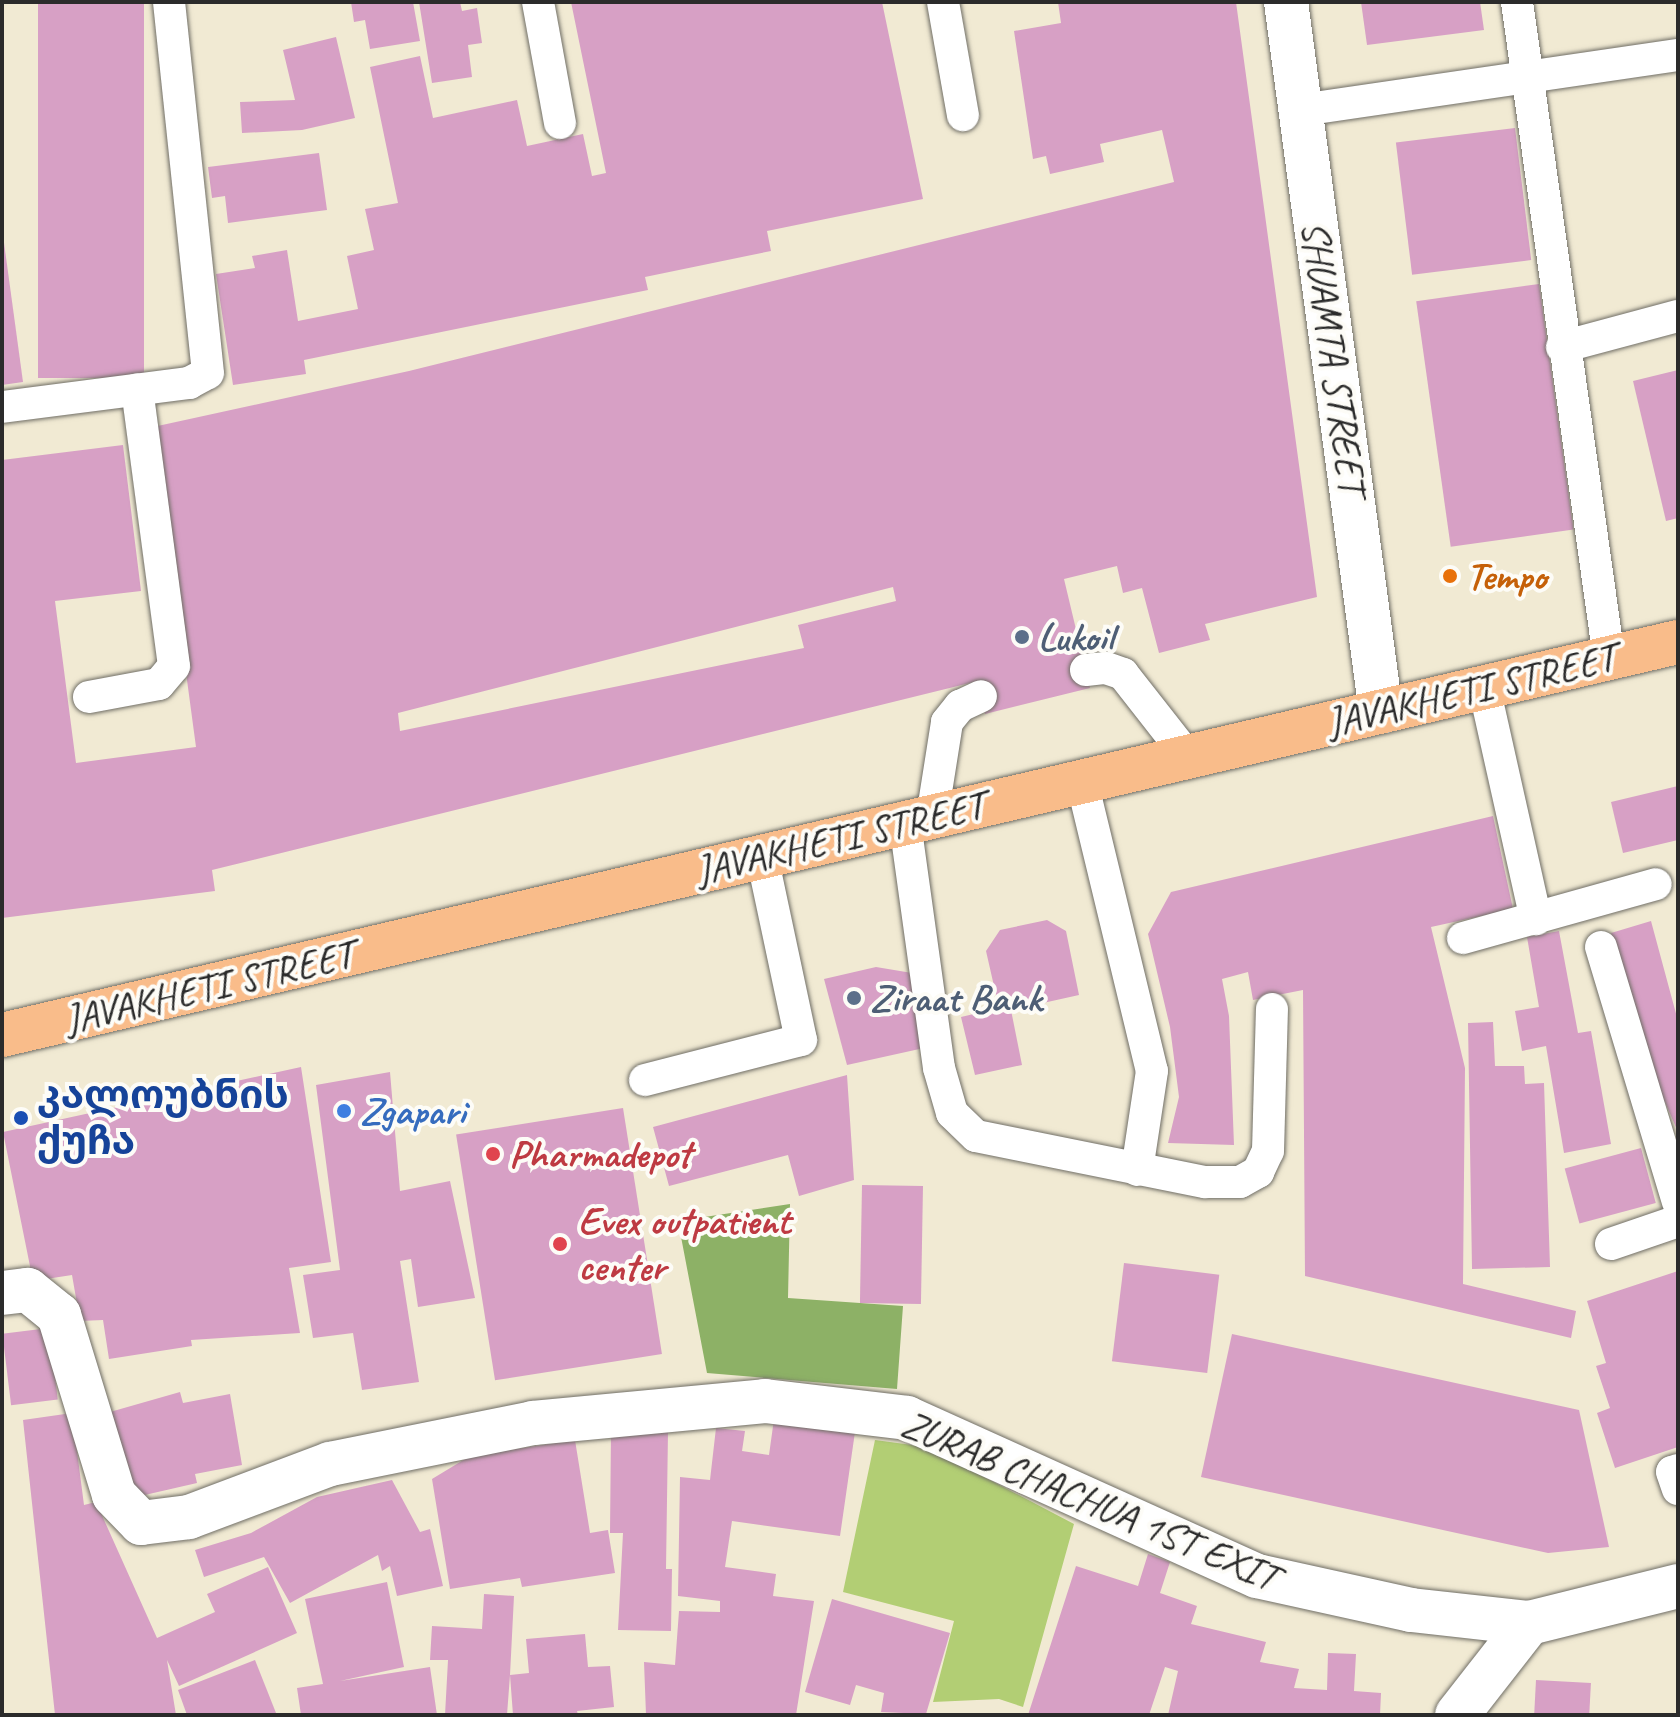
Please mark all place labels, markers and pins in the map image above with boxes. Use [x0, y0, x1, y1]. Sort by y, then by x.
place label: Tempo [1466, 552, 1546, 600]
marker: Tempo [1441, 567, 1459, 585]
place label: Lukoil [1038, 613, 1113, 661]
marker: Lukoil [1013, 628, 1031, 646]
place label: Ziraat Bank [870, 974, 1041, 1022]
marker: Ziraat Bank [845, 989, 863, 1007]
place label: კალოუბნის ქუჩა [37, 1071, 289, 1165]
place label: Zgapari [360, 1087, 465, 1135]
marker: Zgapari [335, 1102, 353, 1120]
marker: კალოუბნის ქუჩა [12, 1109, 30, 1127]
place label: Pharmadepot [509, 1130, 691, 1178]
marker: Pharmadepot [484, 1145, 502, 1163]
place label: Evex outpatient center [578, 1197, 789, 1291]
marker: Evex outpatient center [549, 1233, 571, 1255]

